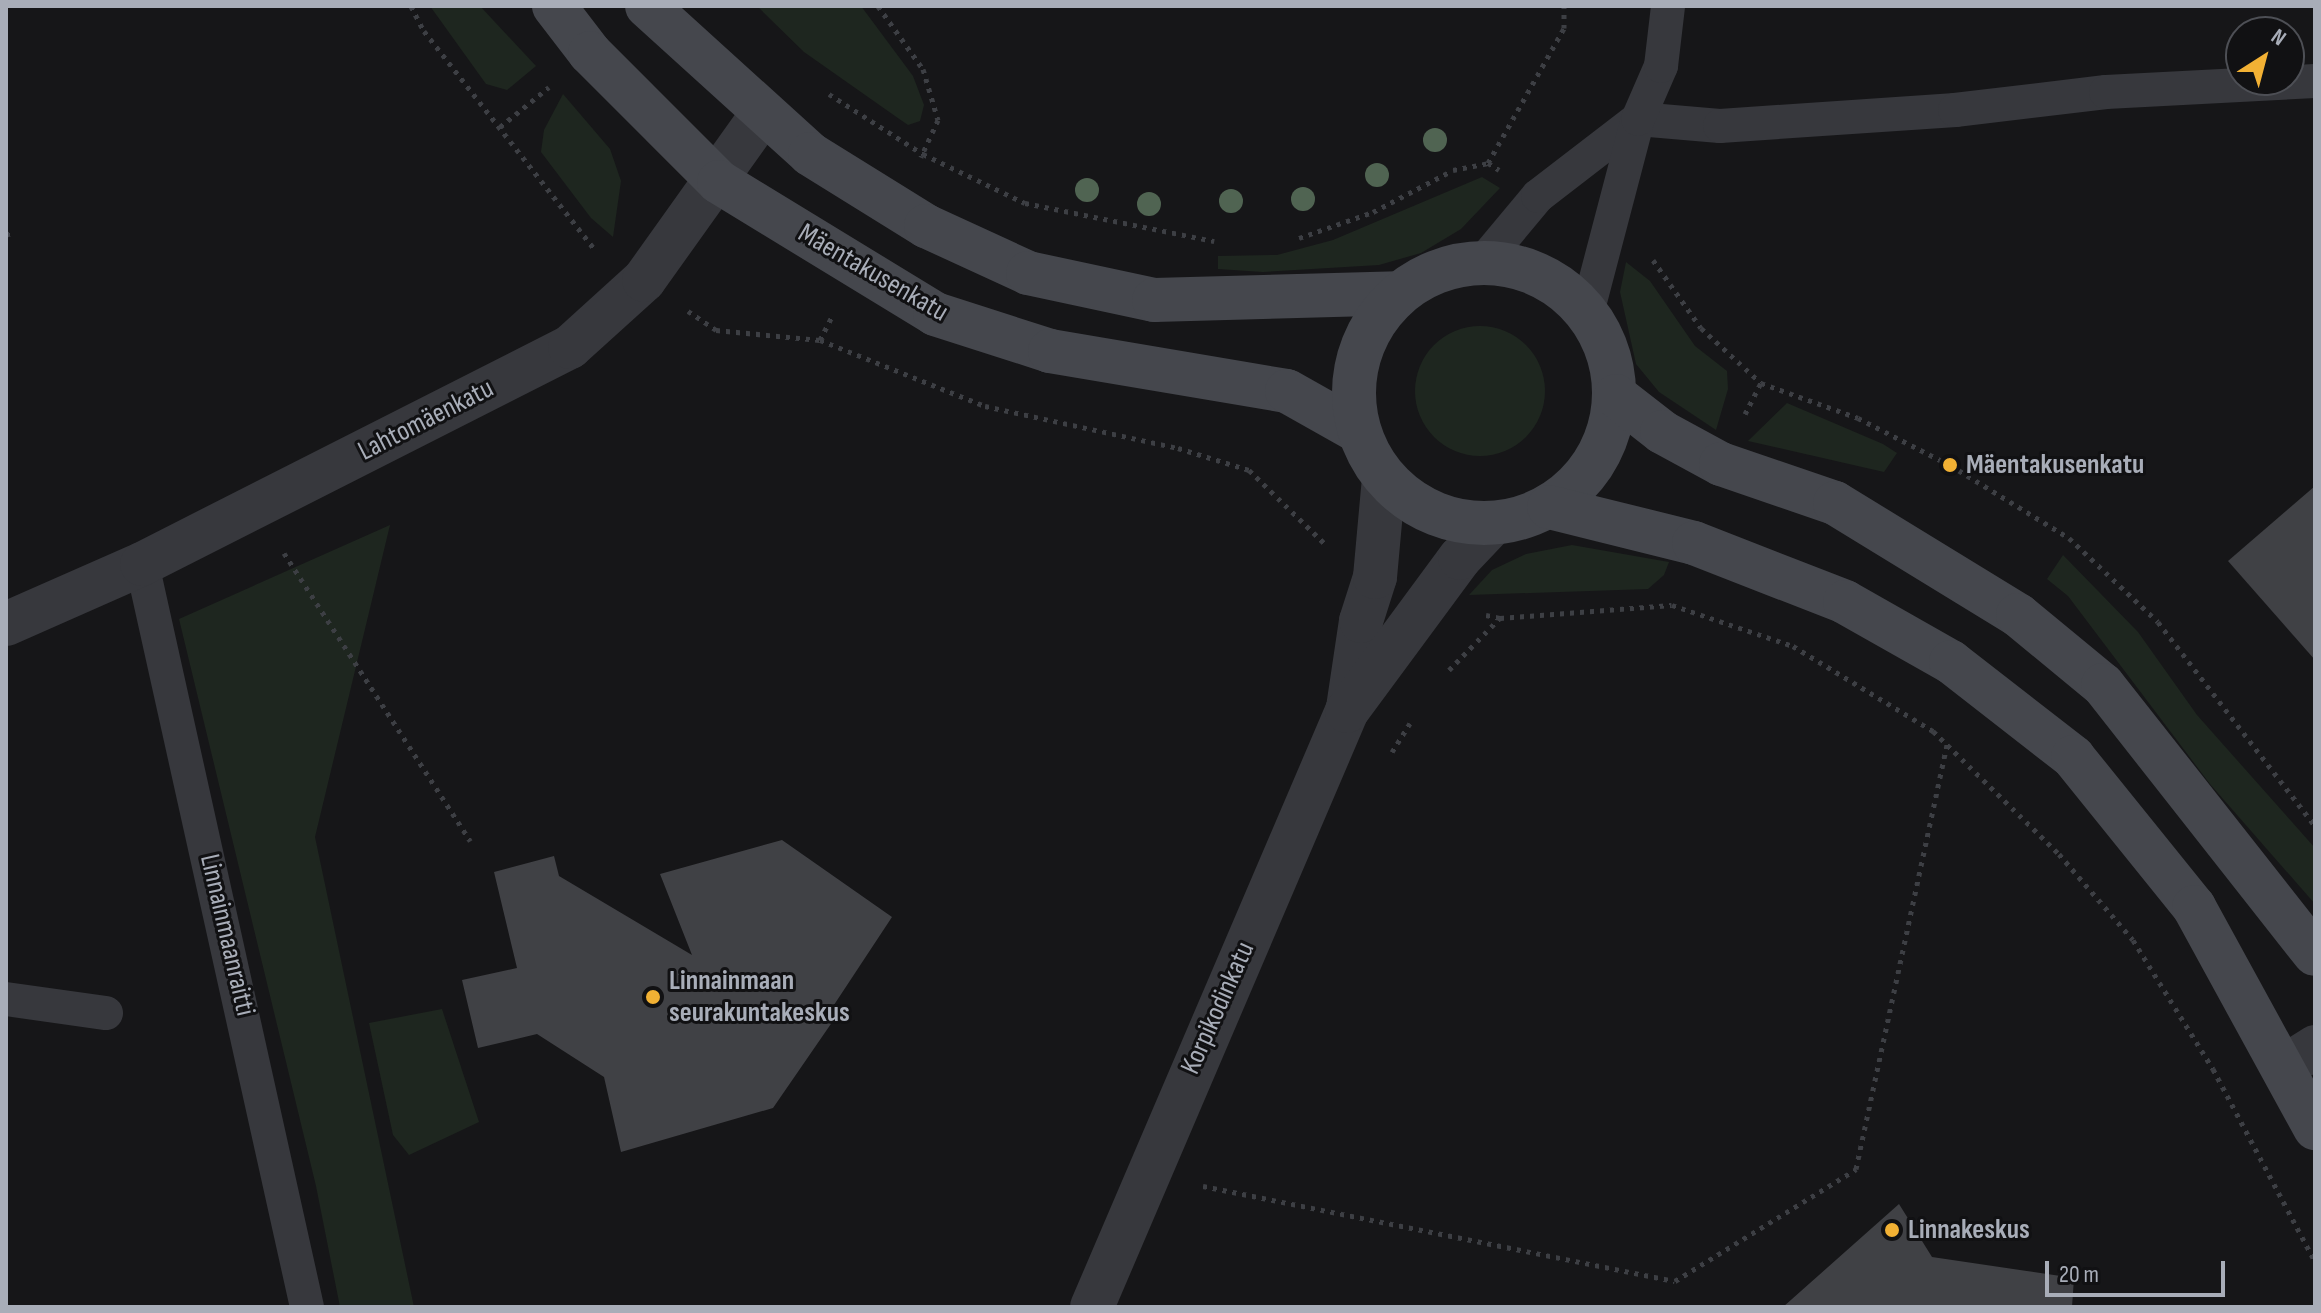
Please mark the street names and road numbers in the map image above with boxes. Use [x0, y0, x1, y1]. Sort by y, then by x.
street label: Mäentakusenkatu [792, 217, 954, 329]
street label: Lahtomäenkatu [353, 372, 499, 468]
street label: Linnainmaanraitti [192, 851, 262, 1019]
street label: Korpikodinkatu [1174, 937, 1262, 1079]

